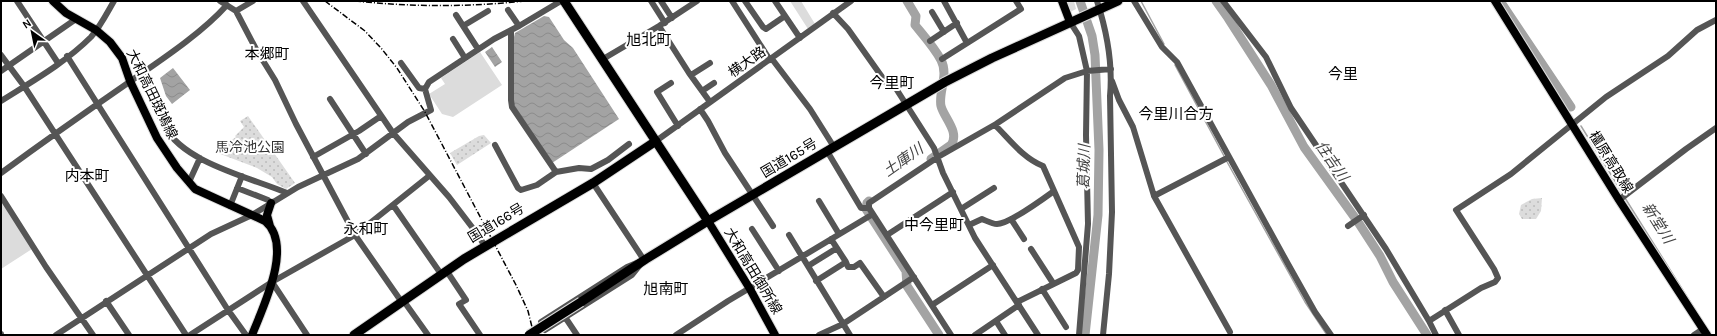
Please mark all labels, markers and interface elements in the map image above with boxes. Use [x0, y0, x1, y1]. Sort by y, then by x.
north arrow [12, 12, 52, 52]
text: N [20, 16, 34, 32]
district label: 旭北町 [626, 31, 672, 49]
street label: 横大路 [725, 43, 769, 81]
district label: 本郷町 [244, 45, 290, 63]
street label: 大和高田斑鳩線 [123, 46, 181, 142]
district label: 今里 [1328, 65, 1358, 83]
district label: 今里町 [869, 74, 915, 92]
district label: 今里川合方 [1138, 105, 1214, 123]
street label: 橿原高取線 [1585, 128, 1637, 196]
street label: 国道165号 [758, 135, 820, 181]
water label: 住吉川 [1312, 137, 1353, 186]
park label: 馬冷池公園 [215, 139, 285, 156]
water label: 土庫川 [879, 139, 928, 180]
water label: 葛城川 [1075, 142, 1093, 190]
district label: 内本町 [64, 167, 110, 185]
water label: 新堂川 [1638, 199, 1679, 249]
street label: 国道166号 [465, 200, 527, 246]
district label: 中今里町 [904, 216, 964, 234]
district label: 永和町 [343, 220, 389, 238]
street label: 大和高田御所線 [720, 225, 786, 317]
district label: 旭南町 [643, 280, 689, 298]

